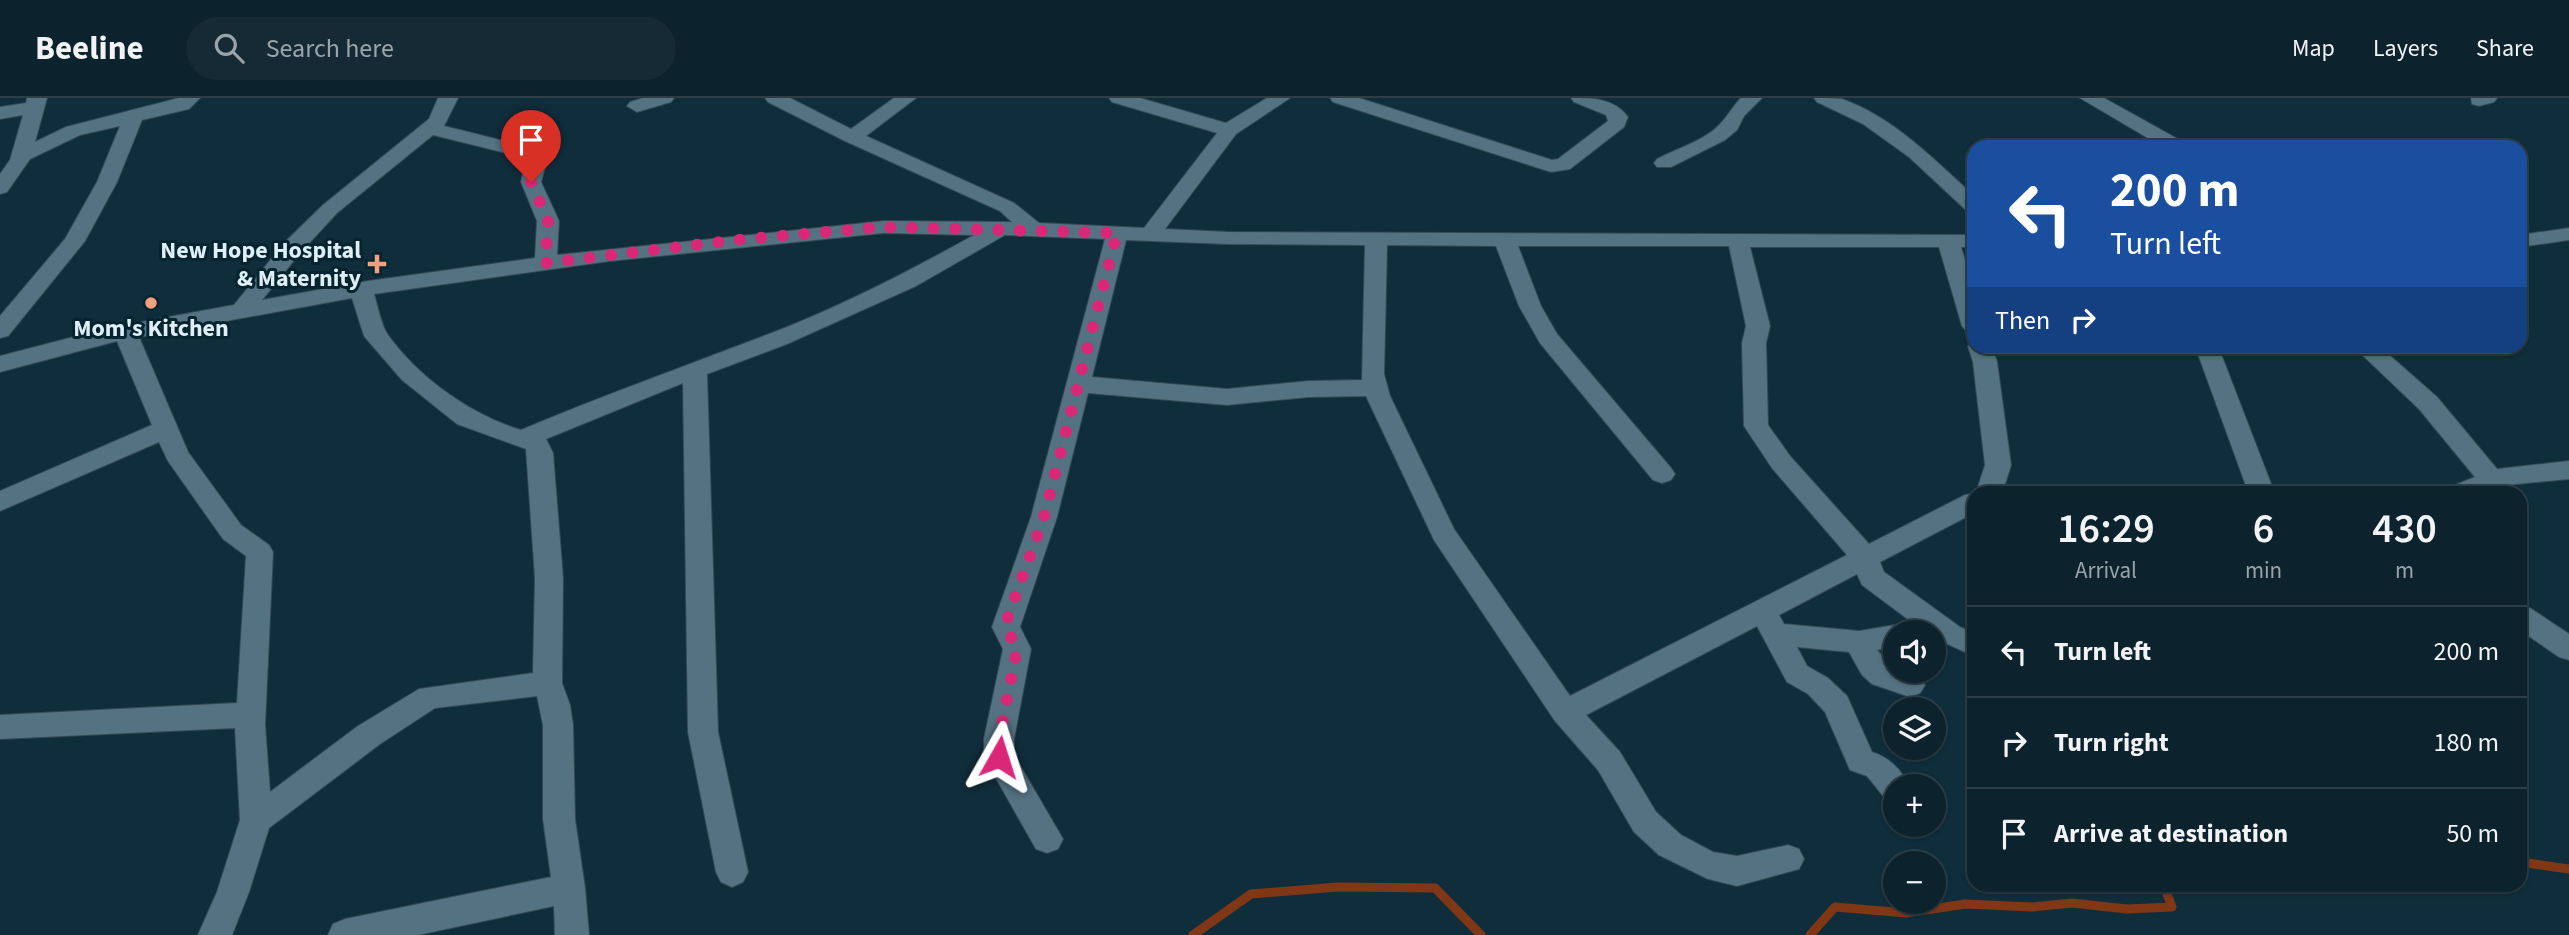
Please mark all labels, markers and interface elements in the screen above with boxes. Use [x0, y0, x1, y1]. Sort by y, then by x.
search box [186, 17, 676, 80]
text: Beeline [35, 25, 144, 72]
icon: search [210, 29, 248, 67]
text: Search here [266, 30, 394, 67]
text: Map [2292, 31, 2335, 66]
text: Layers [2373, 31, 2438, 66]
text: Share [2476, 31, 2534, 66]
pin [501, 110, 561, 182]
icon: arrive [512, 121, 550, 159]
text: 200 m [2110, 156, 2239, 226]
icon: left [1995, 168, 2086, 259]
text: Turn left [2110, 221, 2221, 267]
place label: New Hope Hospital & Maternity [160, 233, 361, 296]
marker: New Hope Hospital & Maternity [367, 254, 387, 274]
marker: Mom's Kitchen [143, 295, 159, 311]
icon: right [2064, 301, 2102, 339]
text: Then [1995, 302, 2050, 339]
place label: Mom's Kitchen [73, 311, 229, 346]
text: 16:29 [2057, 499, 2155, 559]
text: 6 [2253, 499, 2274, 559]
text: 430 [2372, 499, 2437, 559]
text: Arrival [2075, 554, 2137, 587]
text: min [2245, 554, 2282, 587]
text: m [2395, 554, 2414, 587]
map controls [1883, 620, 1946, 914]
button: sound [1883, 620, 1946, 683]
icon: left [1995, 633, 2033, 671]
text: Turn left [2054, 633, 2151, 670]
text: 200 m [2433, 633, 2499, 670]
button: layers [1883, 697, 1946, 760]
position arrow [962, 720, 1036, 794]
icon: right [1995, 724, 2033, 762]
text: Turn right [2054, 724, 2169, 761]
text: 180 m [2433, 724, 2499, 761]
button: + [1883, 774, 1946, 837]
icon: arrive [1995, 815, 2033, 853]
text: Arrive at destination [2054, 815, 2288, 852]
text: 50 m [2446, 815, 2499, 852]
button: − [1883, 851, 1946, 914]

